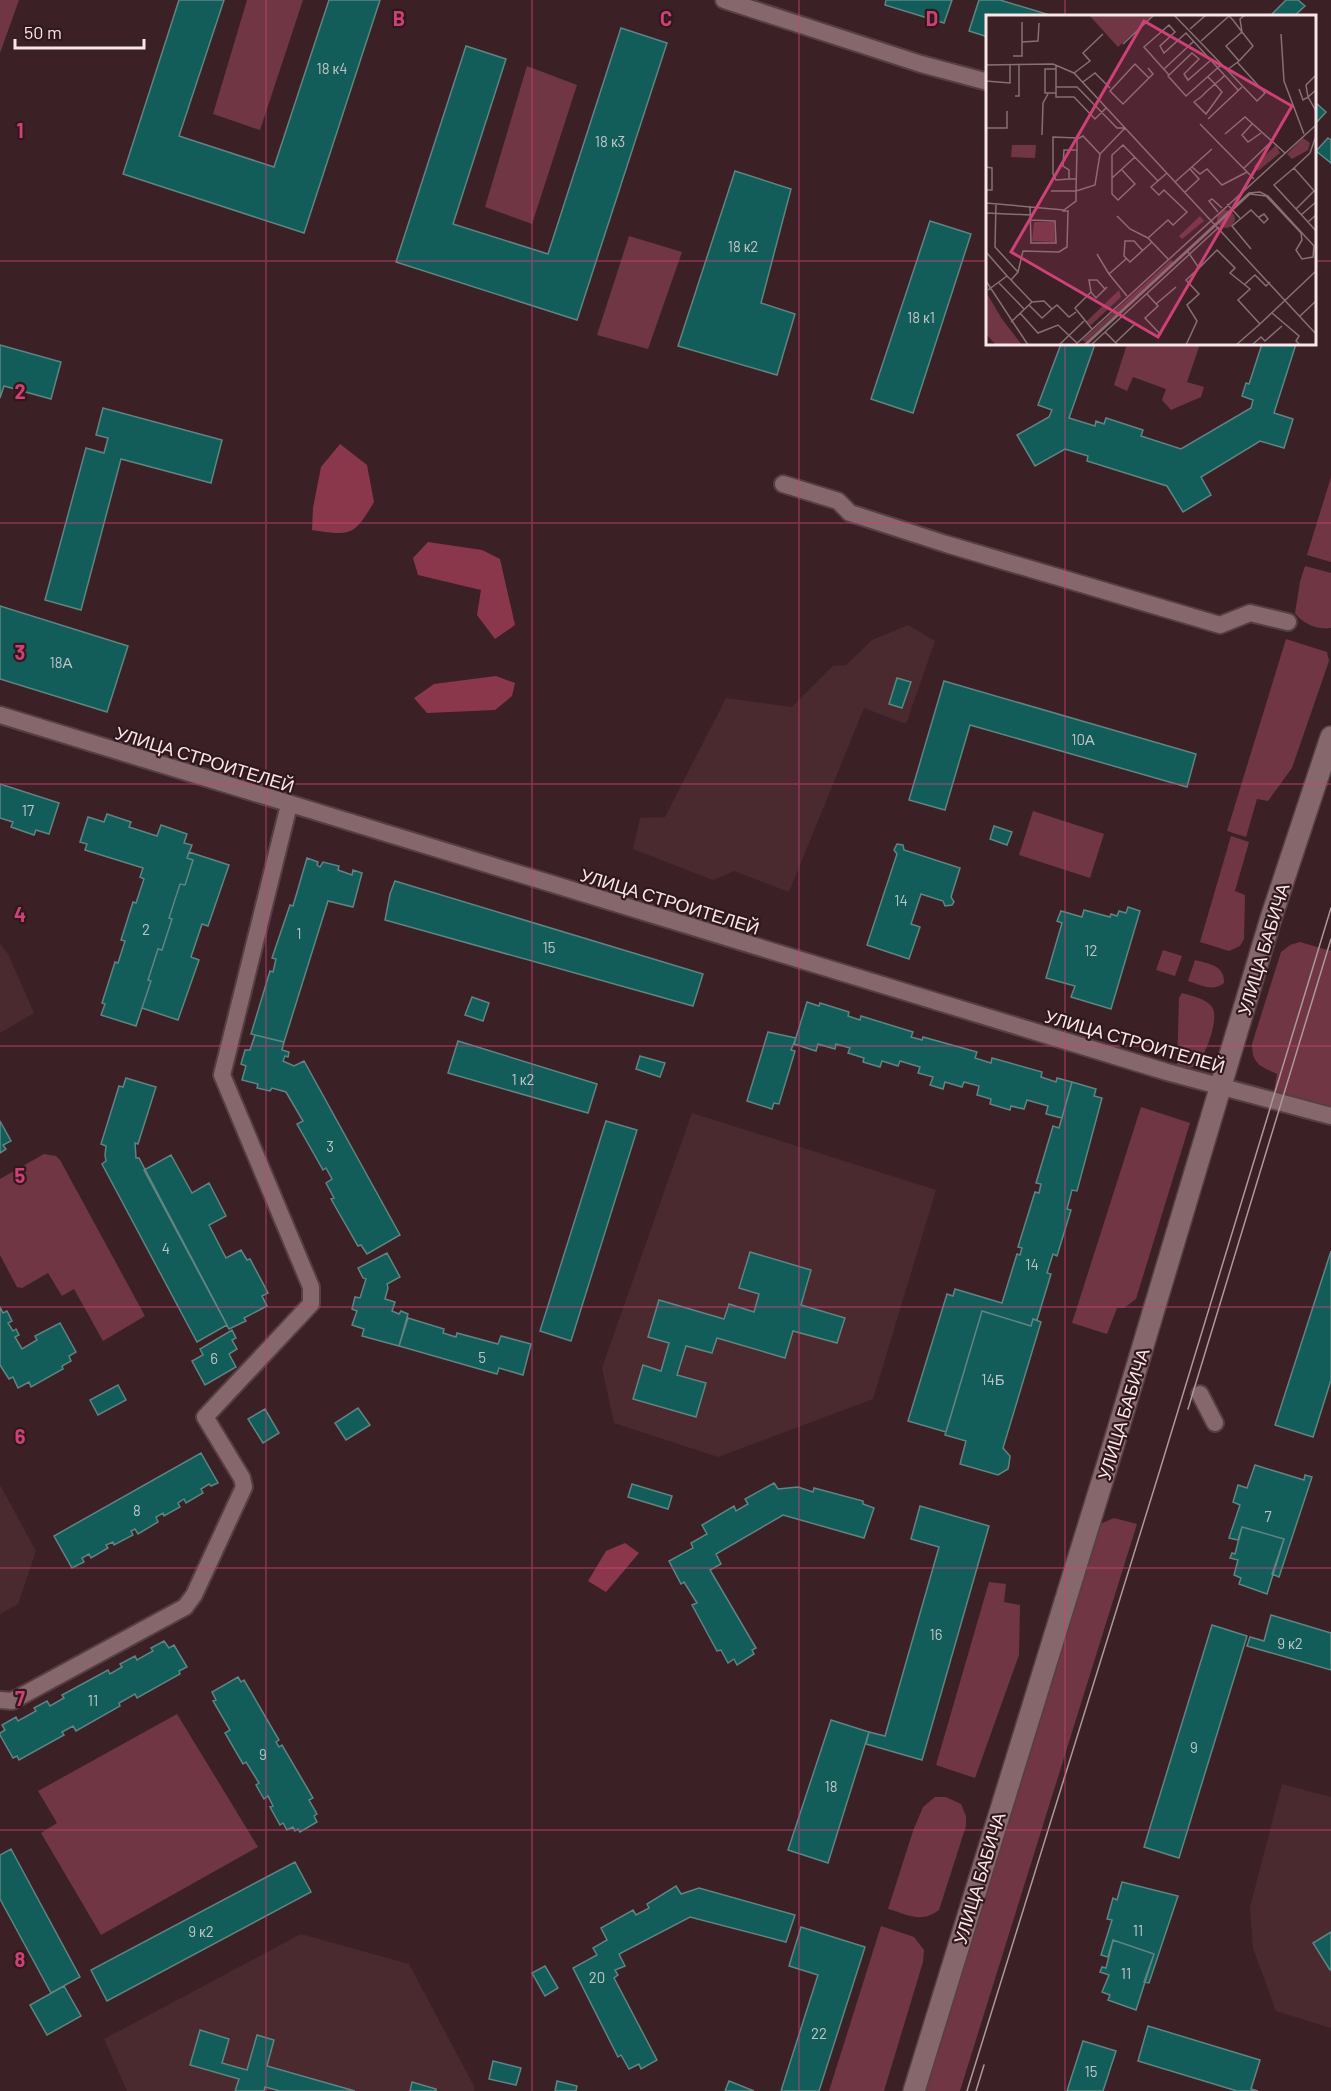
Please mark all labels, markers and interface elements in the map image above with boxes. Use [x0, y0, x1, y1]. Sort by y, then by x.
text: B [393, 6, 405, 30]
text: C [660, 6, 672, 30]
text: D [926, 6, 938, 30]
scale bar [15, 12, 144, 50]
inset map [986, 15, 1316, 345]
text: 50 m [24, 21, 62, 43]
house number: 18 к4 [317, 59, 347, 77]
text: 1 [16, 118, 24, 142]
house number: 18 к3 [595, 132, 625, 150]
house number: 18 к2 [728, 237, 758, 255]
house number: 18 к1 [907, 308, 935, 326]
text: 2 [14, 379, 26, 403]
text: 3 [15, 640, 25, 664]
house number: 18А [49, 653, 73, 671]
street label: УЛИЦА СТРОИТЕЛЕЙ [113, 721, 297, 797]
house number: 10А [1071, 730, 1095, 748]
house number: 17 [22, 801, 34, 819]
street label: УЛИЦА СТРОИТЕЛЕЙ [578, 863, 762, 939]
street label: УЛИЦА БАБИЧА [1232, 880, 1294, 1018]
house number: 14 [894, 891, 908, 909]
text: 4 [14, 902, 26, 926]
house number: 2 [142, 920, 150, 938]
house number: 1 [296, 924, 302, 942]
house number: 15 [543, 938, 555, 956]
house number: 12 [1084, 941, 1098, 959]
street label: УЛИЦА СТРОИТЕЛЕЙ [1042, 1005, 1228, 1077]
house number: 1 к2 [512, 1070, 534, 1088]
house number: 3 [326, 1137, 334, 1155]
text: 5 [15, 1163, 26, 1187]
house number: 4 [162, 1239, 170, 1257]
house number: 14 [1025, 1255, 1039, 1273]
street label: УЛИЦА БАБИЧА [1092, 1345, 1154, 1483]
house number: 5 [478, 1348, 486, 1366]
house number: 6 [210, 1349, 218, 1367]
house number: 14Б [981, 1370, 1005, 1388]
text: 6 [15, 1424, 26, 1448]
house number: 8 [133, 1501, 141, 1519]
house number: 7 [1264, 1507, 1272, 1525]
house number: 16 [930, 1625, 942, 1643]
house number: 9 к2 [1277, 1634, 1303, 1652]
text: 7 [15, 1686, 25, 1710]
house number: 11 [88, 1691, 98, 1709]
house number: 9 [1190, 1738, 1198, 1756]
house number: 9 [259, 1745, 267, 1763]
house number: 18 [824, 1777, 838, 1795]
street label: УЛИЦА БАБИЧА [948, 1809, 1010, 1947]
house number: 11 [1133, 1921, 1143, 1939]
house number: 9 к2 [188, 1922, 214, 1940]
text: 8 [15, 1947, 26, 1971]
house number: 11 [1121, 1964, 1131, 1982]
house number: 20 [589, 1968, 605, 1986]
house number: 22 [811, 2024, 827, 2042]
house number: 15 [1085, 2062, 1097, 2080]

